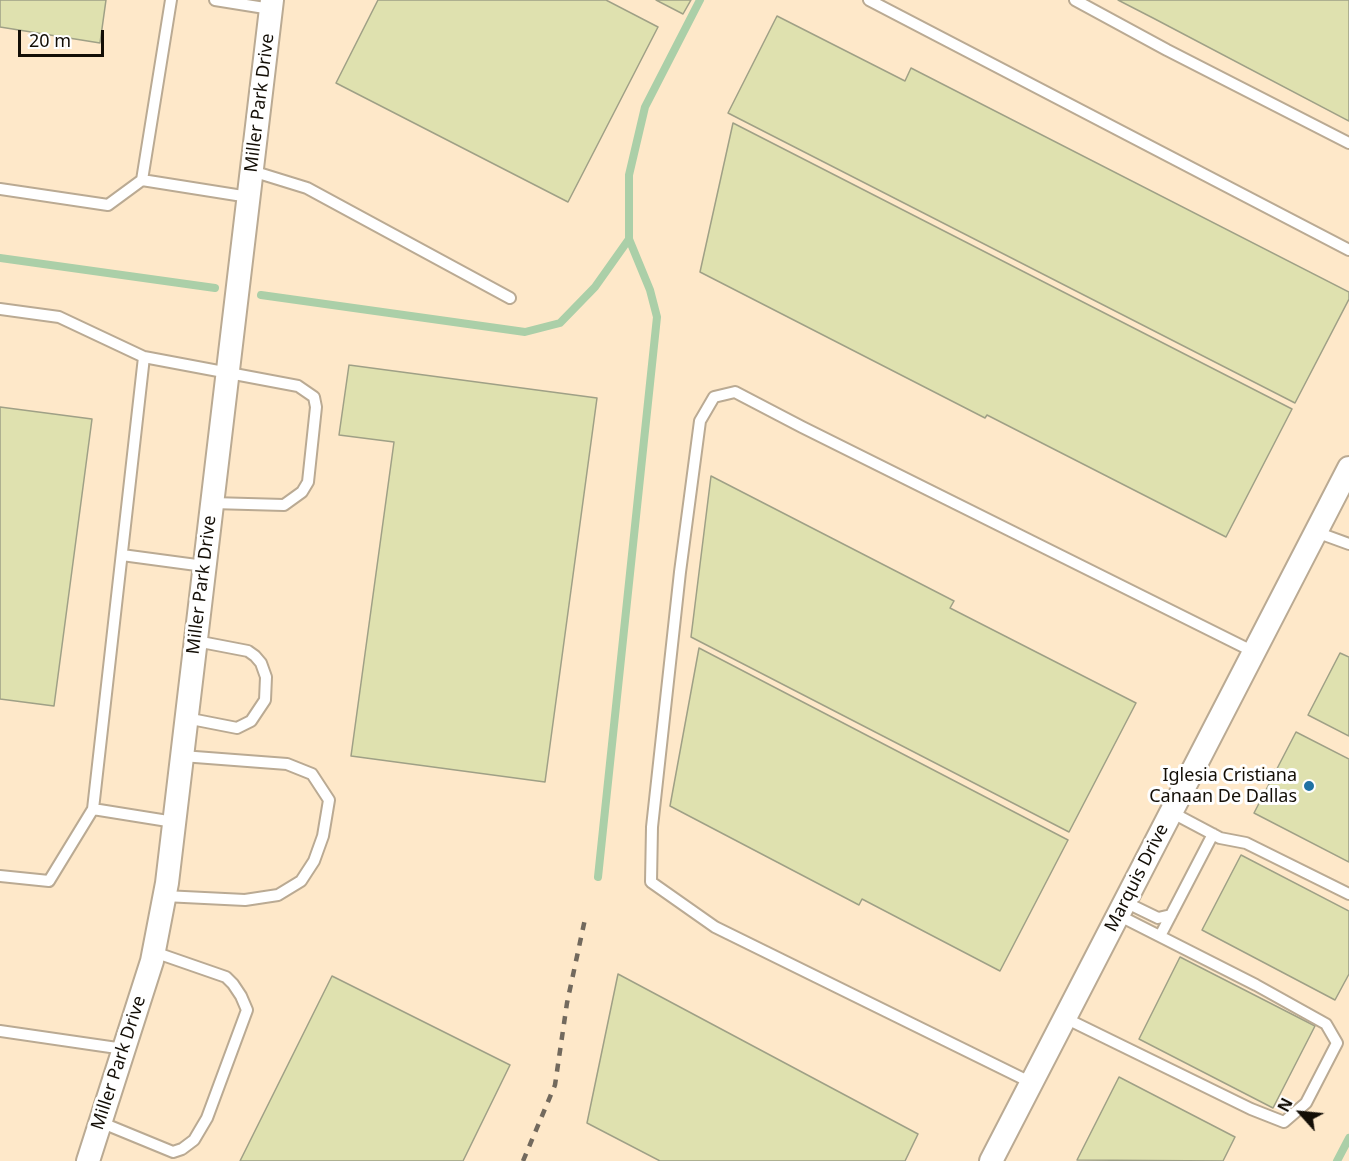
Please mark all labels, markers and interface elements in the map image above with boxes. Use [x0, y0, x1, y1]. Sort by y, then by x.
scale bar [21, 18, 106, 56]
text: 20 m [29, 28, 71, 52]
street label: Miller Park Drive [241, 32, 279, 174]
street label: Miller Park Drive [183, 514, 221, 656]
place label: Iglesia Cristiana Canaan De Dallas [1149, 765, 1297, 808]
marker: Iglesia Cristiana Canaan De Dallas [1302, 779, 1316, 793]
street label: Marquis Drive [1101, 820, 1173, 936]
street label: Miller Park Drive [87, 993, 151, 1133]
north arrow [1271, 1083, 1331, 1143]
text: N [1272, 1094, 1298, 1116]

